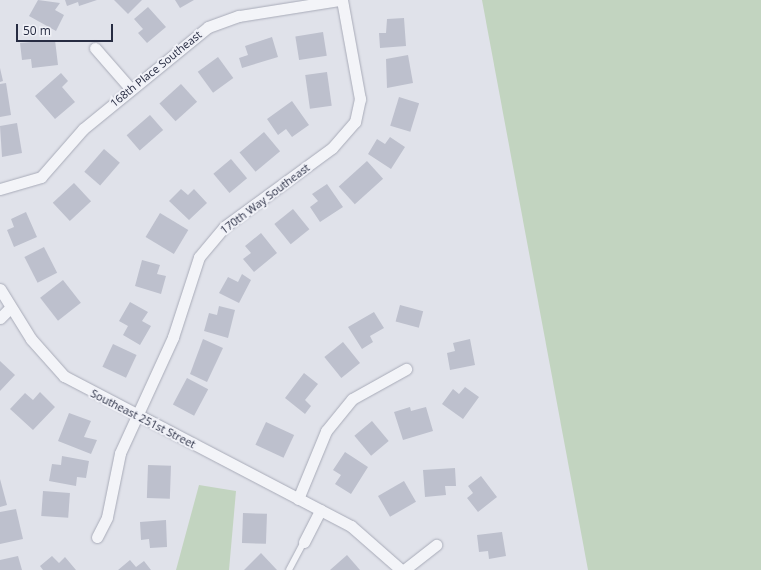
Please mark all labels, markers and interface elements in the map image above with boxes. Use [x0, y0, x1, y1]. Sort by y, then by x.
scale bar [18, 16, 115, 42]
text: 50 m [23, 22, 51, 39]
street label: 168th Place Southeast [108, 28, 204, 110]
street label: 170th Way Southeast [218, 161, 312, 237]
street label: Southeast 251st Street [88, 387, 198, 451]

